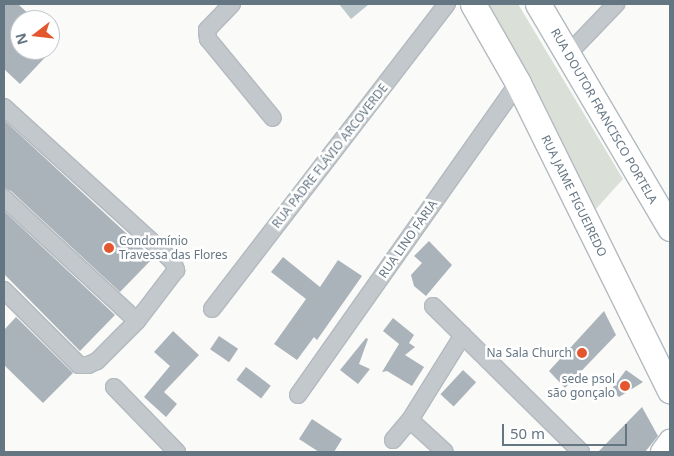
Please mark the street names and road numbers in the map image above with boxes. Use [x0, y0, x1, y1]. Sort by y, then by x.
street label: RUA DOUTOR FRANCISCO PORTELA [548, 26, 660, 206]
street label: RUA PADRE FLÁVIO ARCOVERDE [269, 81, 391, 231]
street label: RUA JAIME FIGUEIREDO [538, 133, 610, 259]
street label: RUA LINO FARIA [376, 197, 440, 281]

